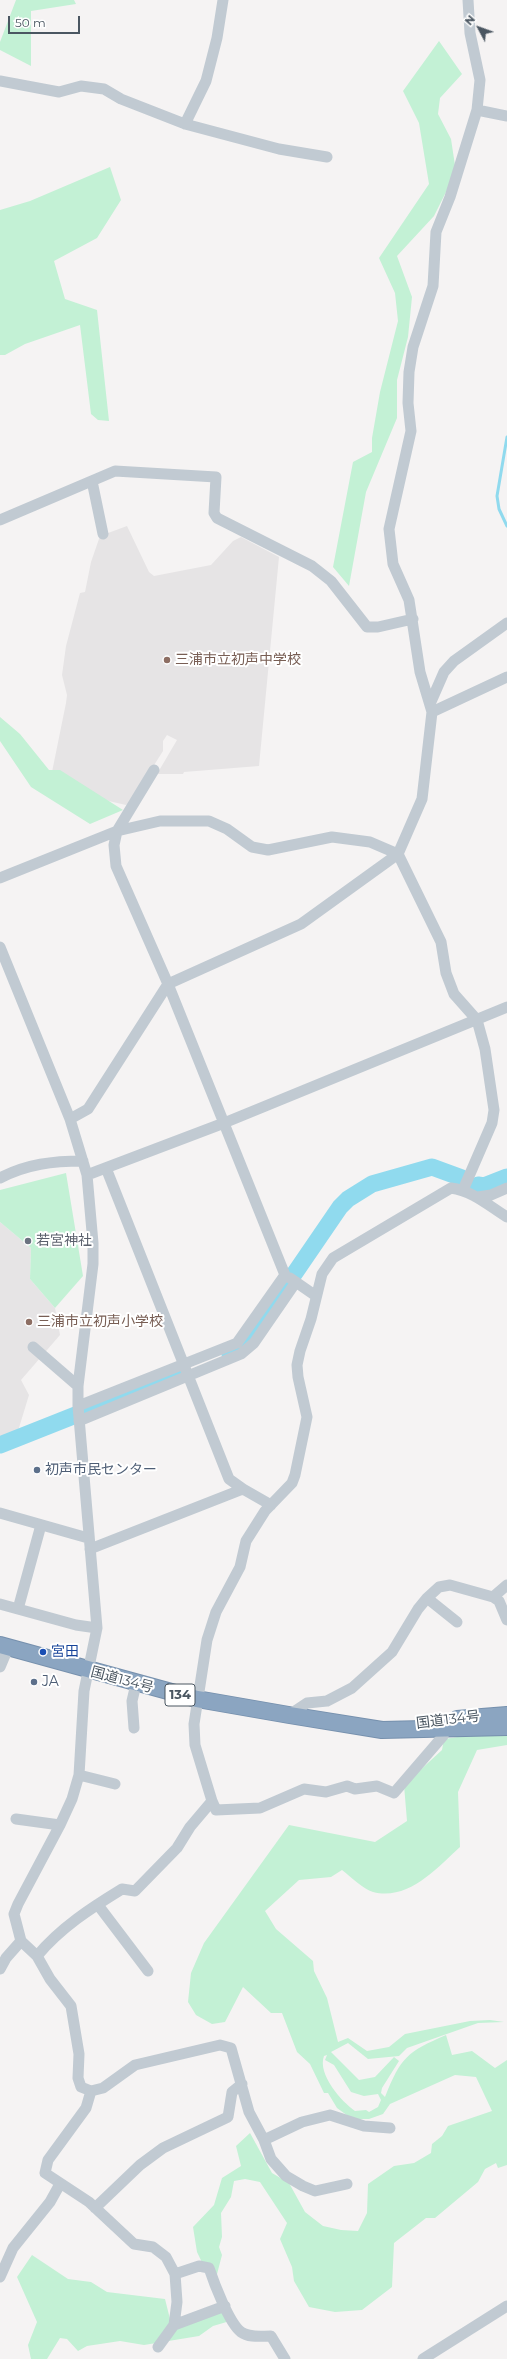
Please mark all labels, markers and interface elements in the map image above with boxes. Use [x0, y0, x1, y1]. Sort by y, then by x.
scale bar [10, 8, 82, 34]
north arrow [459, 8, 499, 48]
text: N [462, 12, 478, 28]
text: 50 m [15, 15, 46, 30]
place label: 三浦市立初声中学校 [175, 652, 301, 668]
marker: 三浦市立初声中学校 [162, 655, 172, 665]
place label: 若宮神社 [36, 1233, 92, 1249]
marker: 若宮神社 [23, 1236, 33, 1246]
place label: 三浦市立初声小学校 [37, 1314, 163, 1330]
marker: 三浦市立初声小学校 [24, 1317, 34, 1327]
place label: 初声市民センター [45, 1462, 157, 1478]
marker: 初声市民センター [32, 1465, 42, 1475]
place label: 宮田 [51, 1644, 79, 1660]
marker: 宮田 [38, 1647, 48, 1657]
street label: 国道134号 [89, 1664, 155, 1696]
place label: JA [42, 1674, 59, 1690]
marker: JA [29, 1677, 39, 1687]
road number: 134 [165, 1684, 195, 1706]
street label: 国道134号 [415, 1708, 481, 1732]

